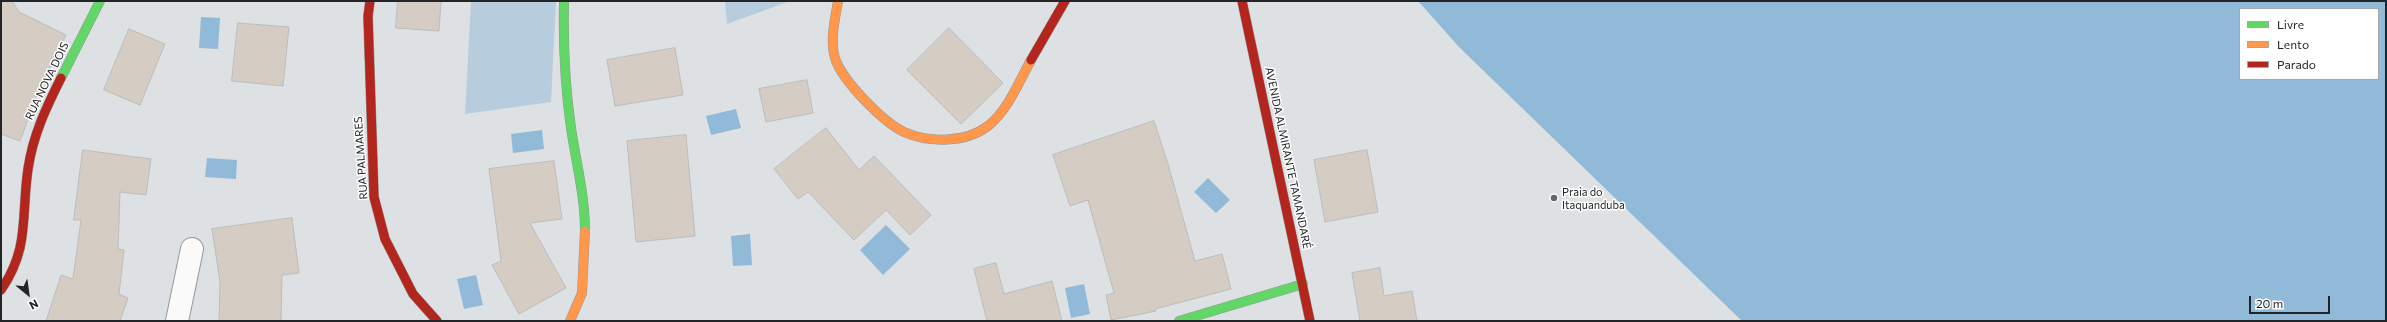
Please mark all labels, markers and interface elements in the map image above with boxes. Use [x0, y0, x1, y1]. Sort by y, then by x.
legend [2239, 8, 2379, 80]
text: Livre [2277, 17, 2304, 31]
text: Lento [2277, 37, 2309, 51]
street label: RUA NOVA DOIS [23, 40, 71, 122]
text: Parado [2277, 57, 2316, 71]
street label: AVENIDA ALMIRANTE TAMANDARÉ [1262, 66, 1314, 250]
street label: RUA PALMARES [352, 116, 370, 200]
place label: Praia do Itaquanduba [1562, 185, 1625, 211]
marker: Praia do Itaquanduba [1549, 193, 1559, 203]
north arrow [8, 274, 48, 314]
scale bar [2251, 288, 2332, 314]
text: 20 m [2256, 296, 2283, 310]
text: N [27, 297, 41, 313]

